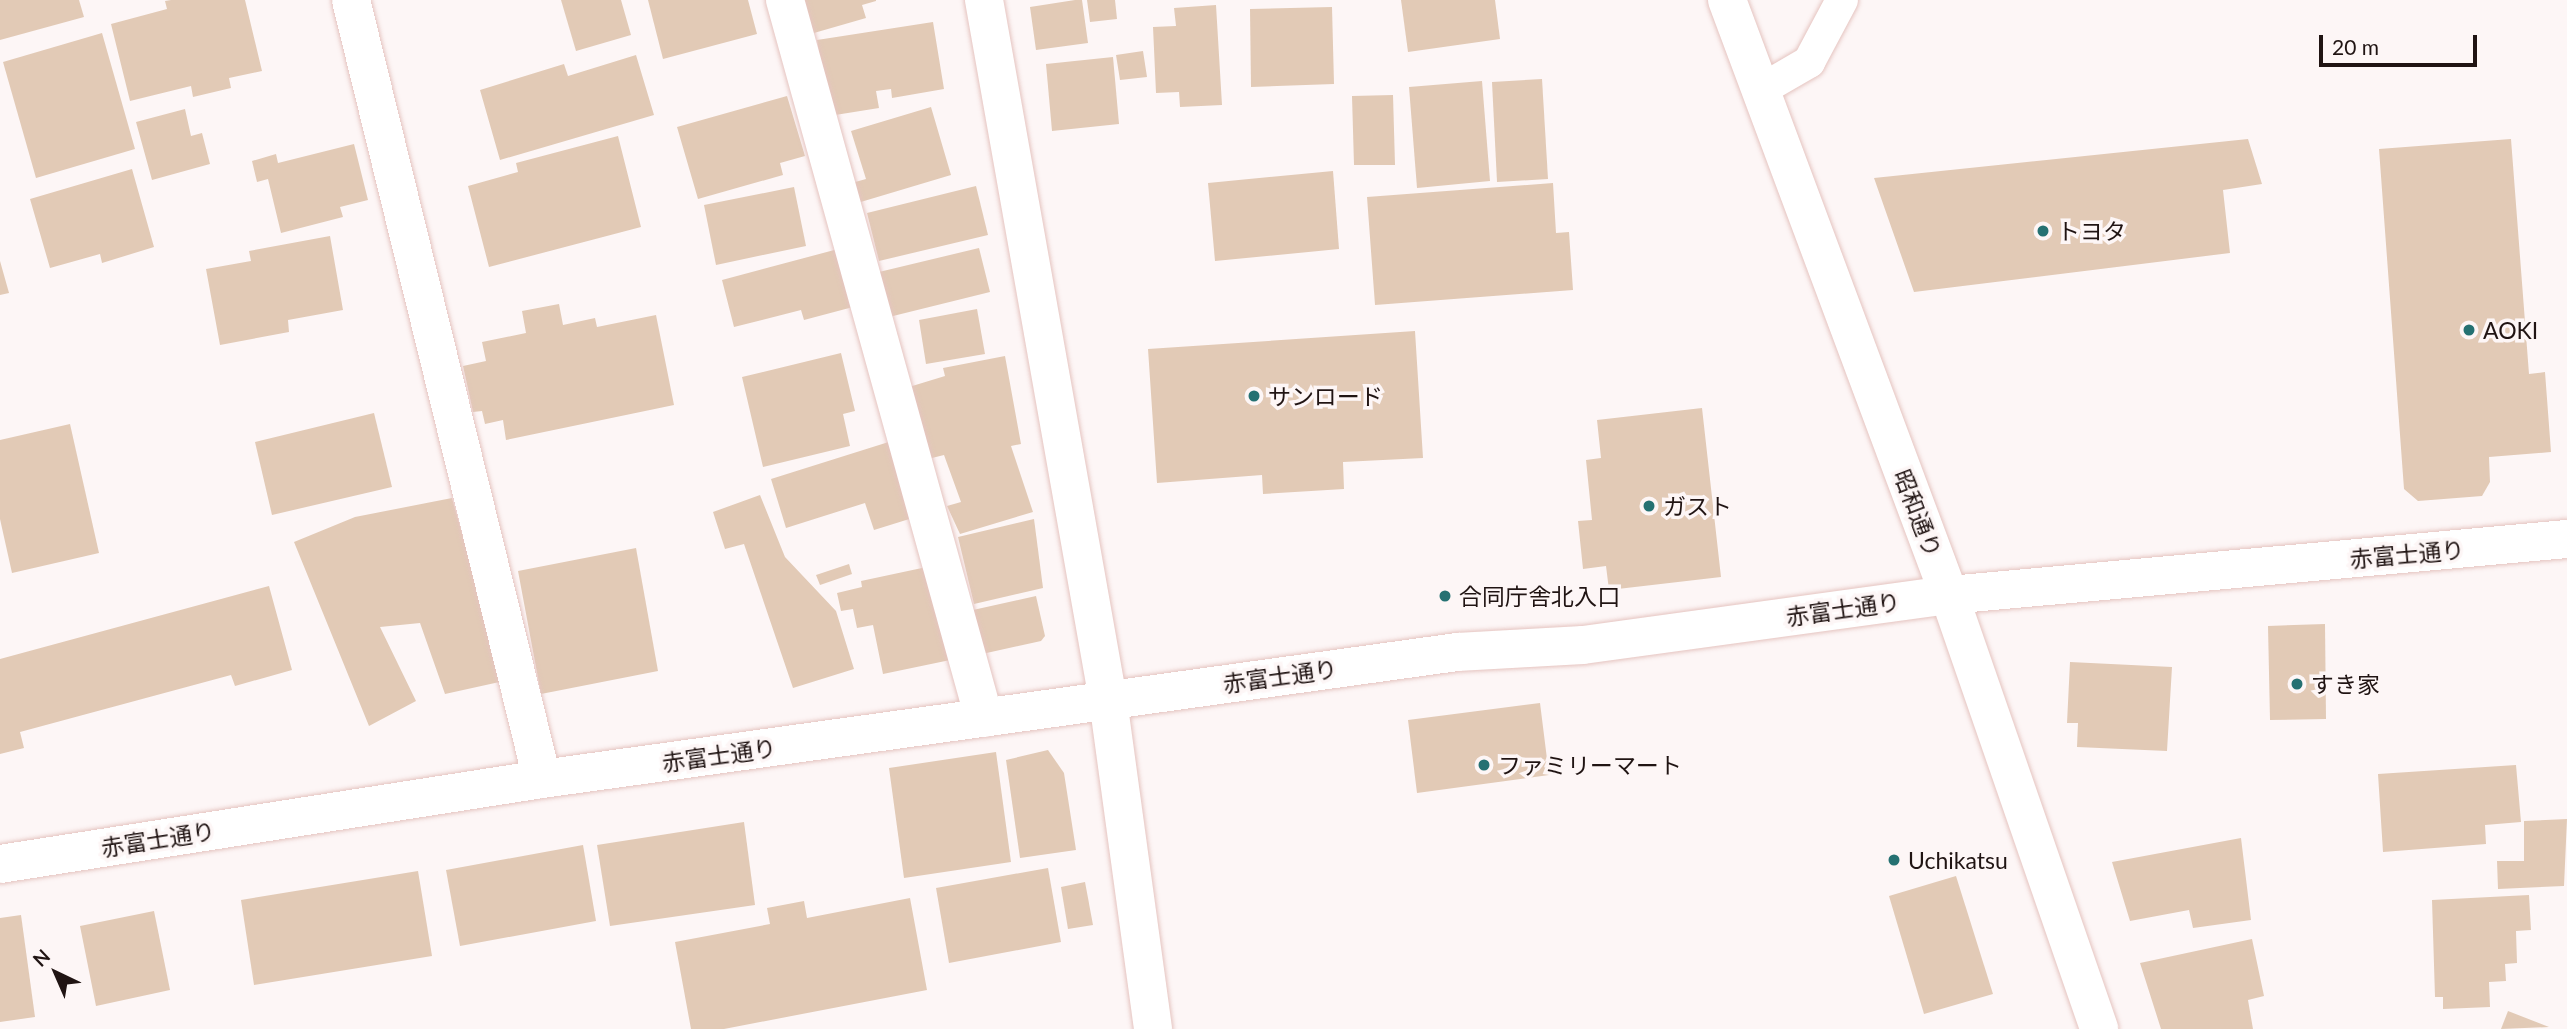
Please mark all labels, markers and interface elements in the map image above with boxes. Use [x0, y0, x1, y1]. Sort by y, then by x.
scale bar [2322, 21, 2480, 65]
text: 20 m [2332, 34, 2379, 59]
place label: トヨタ [2057, 217, 2126, 245]
marker: トヨタ [2035, 223, 2051, 239]
place label: AOKI [2483, 316, 2538, 344]
marker: AOKI [2461, 322, 2477, 338]
place label: サンロード [1268, 382, 1383, 410]
marker: サンロード [1246, 388, 1262, 404]
street label: 昭和通り [1889, 465, 1947, 561]
place label: ガスト [1663, 492, 1732, 520]
marker: ガスト [1641, 498, 1657, 514]
street label: 赤富士通り [2349, 535, 2465, 573]
place label: 合同庁舎北入口 [1459, 582, 1620, 610]
street label: 赤富士通り [1784, 587, 1902, 631]
marker: 合同庁舎北入口 [1437, 588, 1453, 604]
street label: 赤富士通り [1221, 654, 1339, 698]
place label: すき家 [2311, 670, 2380, 698]
marker: すき家 [2289, 676, 2305, 692]
street label: 赤富士通り [660, 733, 778, 777]
place label: ファミリーマート [1498, 751, 1682, 779]
marker: ファミリーマート [1476, 757, 1492, 773]
street label: 赤富士通り [99, 816, 217, 862]
place label: Uchikatsu [1908, 846, 2008, 874]
marker: Uchikatsu [1886, 852, 1902, 868]
north arrow [21, 938, 91, 1008]
text: N [28, 944, 54, 971]

